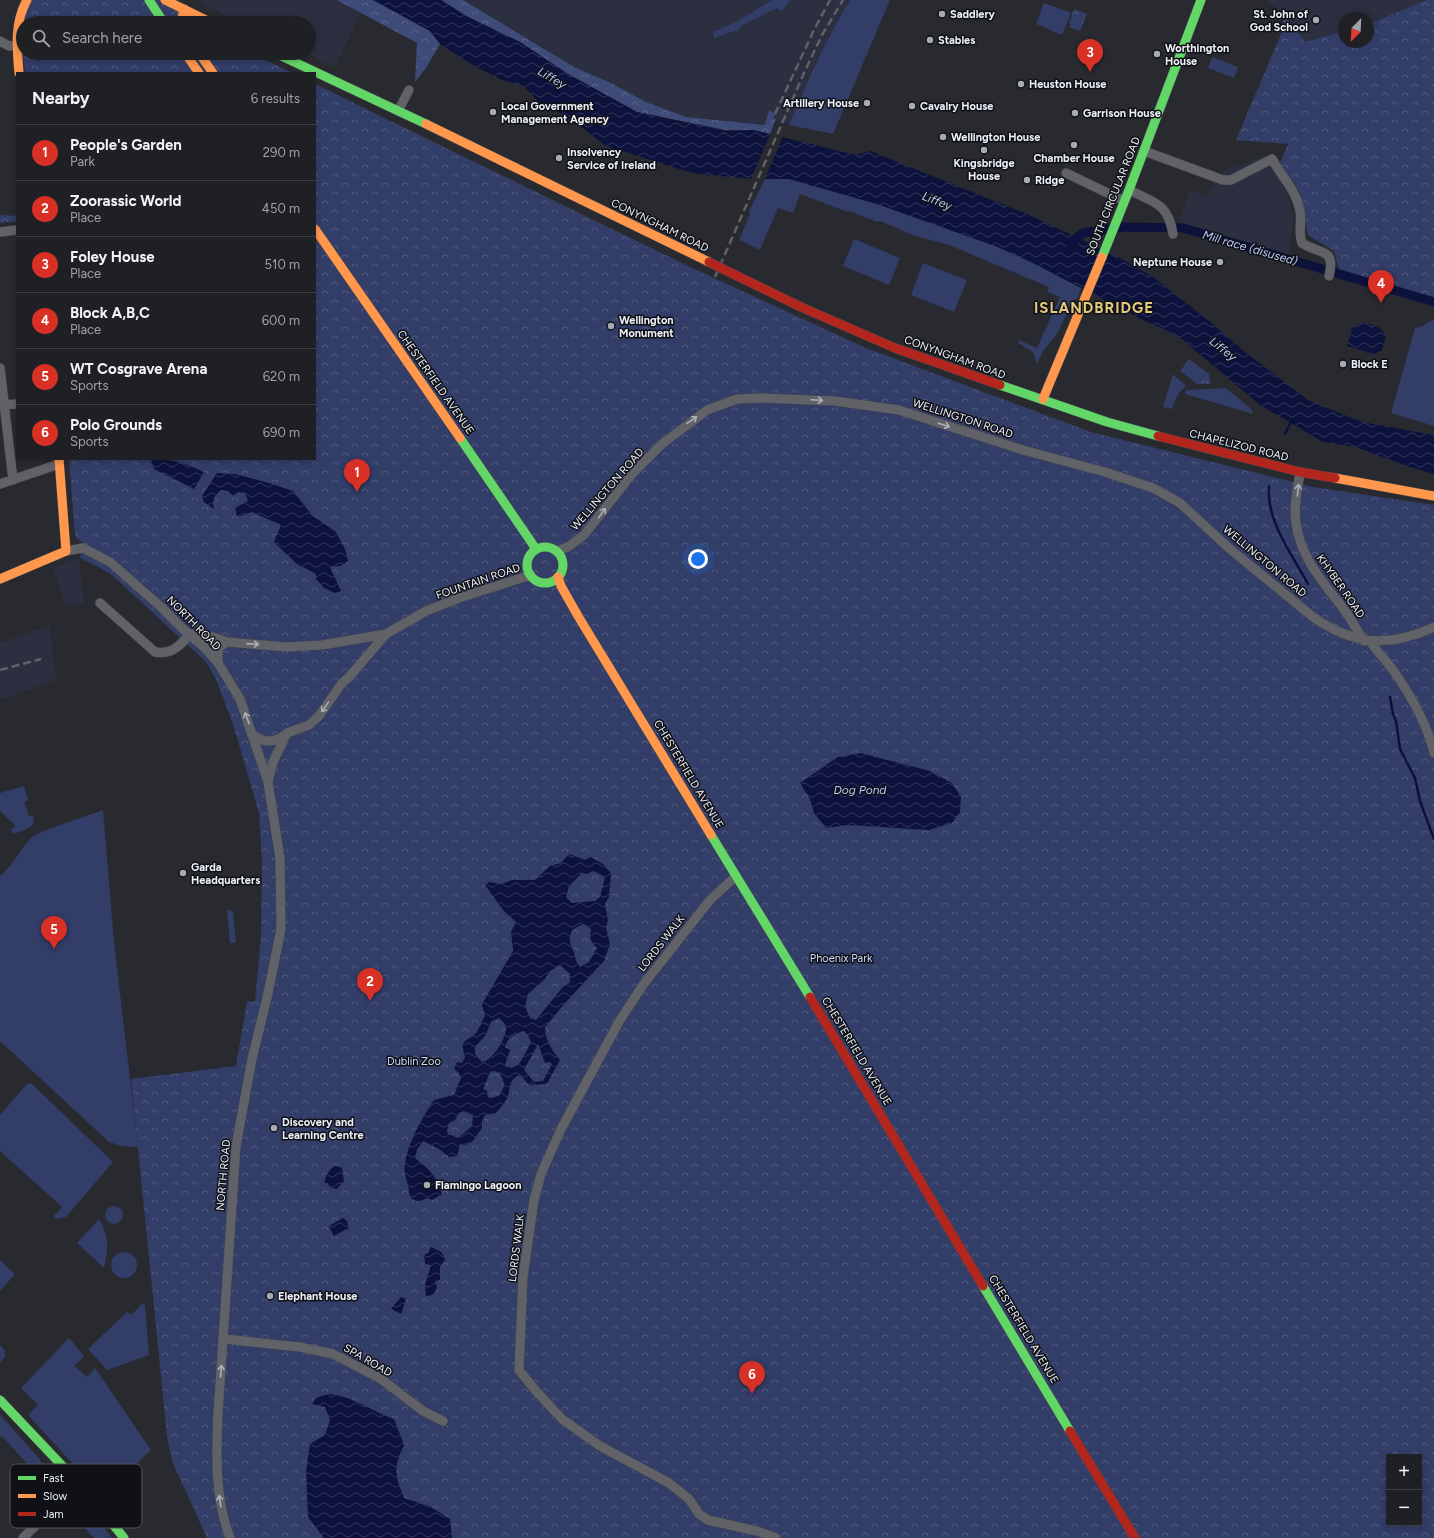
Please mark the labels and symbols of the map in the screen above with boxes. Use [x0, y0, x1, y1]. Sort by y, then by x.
place label: Saddlery [950, 8, 996, 21]
place label: St. John of God School [1250, 8, 1309, 34]
marker: Saddlery [937, 9, 947, 19]
north arrow [1338, 12, 1374, 48]
marker: St. John of God School [1311, 15, 1321, 25]
place label: Stables [938, 34, 975, 47]
marker: Stables [925, 35, 935, 45]
pin: 3 [1077, 39, 1103, 72]
place label: Worthington House [1165, 42, 1229, 68]
marker: Worthington House [1152, 49, 1162, 59]
water label: Liffey [535, 64, 569, 92]
place label: Heuston House [1029, 78, 1106, 91]
marker: Heuston House [1016, 79, 1026, 89]
place label: Artillery House [783, 97, 859, 110]
marker: Artillery House [862, 98, 872, 108]
place label: Local Government Management Agency [501, 100, 610, 126]
place label: Cavalry House [920, 100, 993, 113]
marker: Cavalry House [907, 101, 917, 111]
marker: Local Government Management Agency [488, 107, 498, 117]
place label: Garrison House [1083, 107, 1161, 120]
marker: Garrison House [1070, 108, 1080, 118]
place label: Wellington House [951, 131, 1040, 144]
marker: Wellington House [938, 132, 948, 142]
street label: SOUTH CIRCULAR ROAD [1084, 135, 1143, 257]
marker: Chamber House [1069, 140, 1079, 150]
marker: Kingsbridge House [979, 145, 989, 155]
place label: Insolvency Service of Ireland [567, 146, 656, 172]
place label: Chamber House [1033, 152, 1115, 165]
marker: Insolvency Service of Ireland [554, 153, 564, 163]
place label: Kingsbridge House [953, 157, 1015, 183]
place label: Ridge [1035, 174, 1064, 187]
marker: Ridge [1022, 175, 1032, 185]
water label: Liffey [920, 189, 954, 213]
street label: CONYNGHAM ROAD [609, 196, 711, 255]
water label: Mill race (disused) [1201, 228, 1299, 268]
place label: Neptune House [1133, 256, 1212, 269]
marker: Neptune House [1215, 257, 1225, 267]
pin: 4 [1368, 270, 1394, 303]
district label: ISLANDBRIDGE [1034, 299, 1154, 317]
place label: Wellington Monument [619, 314, 674, 340]
marker: Wellington Monument [606, 321, 616, 331]
street label: CHESTERFIELD AVENUE [395, 328, 477, 437]
street label: CONYNGHAM ROAD [902, 333, 1008, 382]
water label: Liffey [1207, 334, 1240, 364]
place label: Block E [1351, 358, 1388, 371]
marker: Block E [1338, 359, 1348, 369]
one-way arrow [810, 396, 823, 404]
street label: WELLINGTON ROAD [911, 396, 1015, 441]
one-way arrow [687, 416, 698, 424]
one-way arrow [938, 421, 950, 429]
street label: CHAPELIZOD ROAD [1188, 427, 1290, 464]
street label: WELLINGTON ROAD [568, 445, 647, 533]
pin: 1 [344, 459, 370, 492]
one-way arrow [1294, 484, 1302, 497]
one-way arrow [598, 508, 606, 519]
street label: WELLINGTON ROAD [1220, 523, 1309, 600]
your location [688, 549, 708, 569]
street label: KHYBER ROAD [1314, 552, 1368, 621]
street label: FOUNTAIN ROAD [434, 561, 522, 602]
street label: NORTH ROAD [164, 594, 224, 653]
one-way arrow [246, 641, 259, 648]
one-way arrow [321, 702, 329, 713]
one-way arrow [243, 713, 251, 725]
street label: CHESTERFIELD AVENUE [651, 718, 726, 831]
water label: Dog Pond [834, 783, 887, 797]
place label: Garda Headquarters [191, 861, 260, 887]
marker: Garda Headquarters [178, 868, 188, 878]
street label: LORDS WALK [635, 912, 688, 974]
pin: 5 [41, 916, 67, 949]
park label: Phoenix Park [810, 952, 873, 965]
pin: 2 [357, 968, 383, 1001]
street label: CHESTERFIELD AVENUE [819, 995, 894, 1108]
park label: Dublin Zoo [387, 1055, 441, 1068]
place label: Discovery and Learning Centre [282, 1116, 364, 1142]
marker: Discovery and Learning Centre [269, 1123, 279, 1133]
street label: NORTH ROAD [214, 1138, 233, 1211]
place label: Flamingo Lagoon [435, 1179, 521, 1192]
marker: Flamingo Lagoon [422, 1180, 432, 1190]
street label: LORDS WALK [506, 1213, 527, 1283]
street label: CHESTERFIELD AVENUE [986, 1273, 1061, 1386]
place label: Elephant House [278, 1290, 357, 1303]
marker: Elephant House [265, 1291, 275, 1301]
street label: SPA ROAD [341, 1341, 395, 1380]
pin: 6 [739, 1361, 765, 1394]
one-way arrow [218, 1365, 225, 1378]
legend [10, 1464, 142, 1528]
text: Fast [43, 1472, 64, 1485]
text: Slow [43, 1490, 67, 1503]
one-way arrow [216, 1494, 224, 1507]
text: Jam [43, 1508, 64, 1521]

